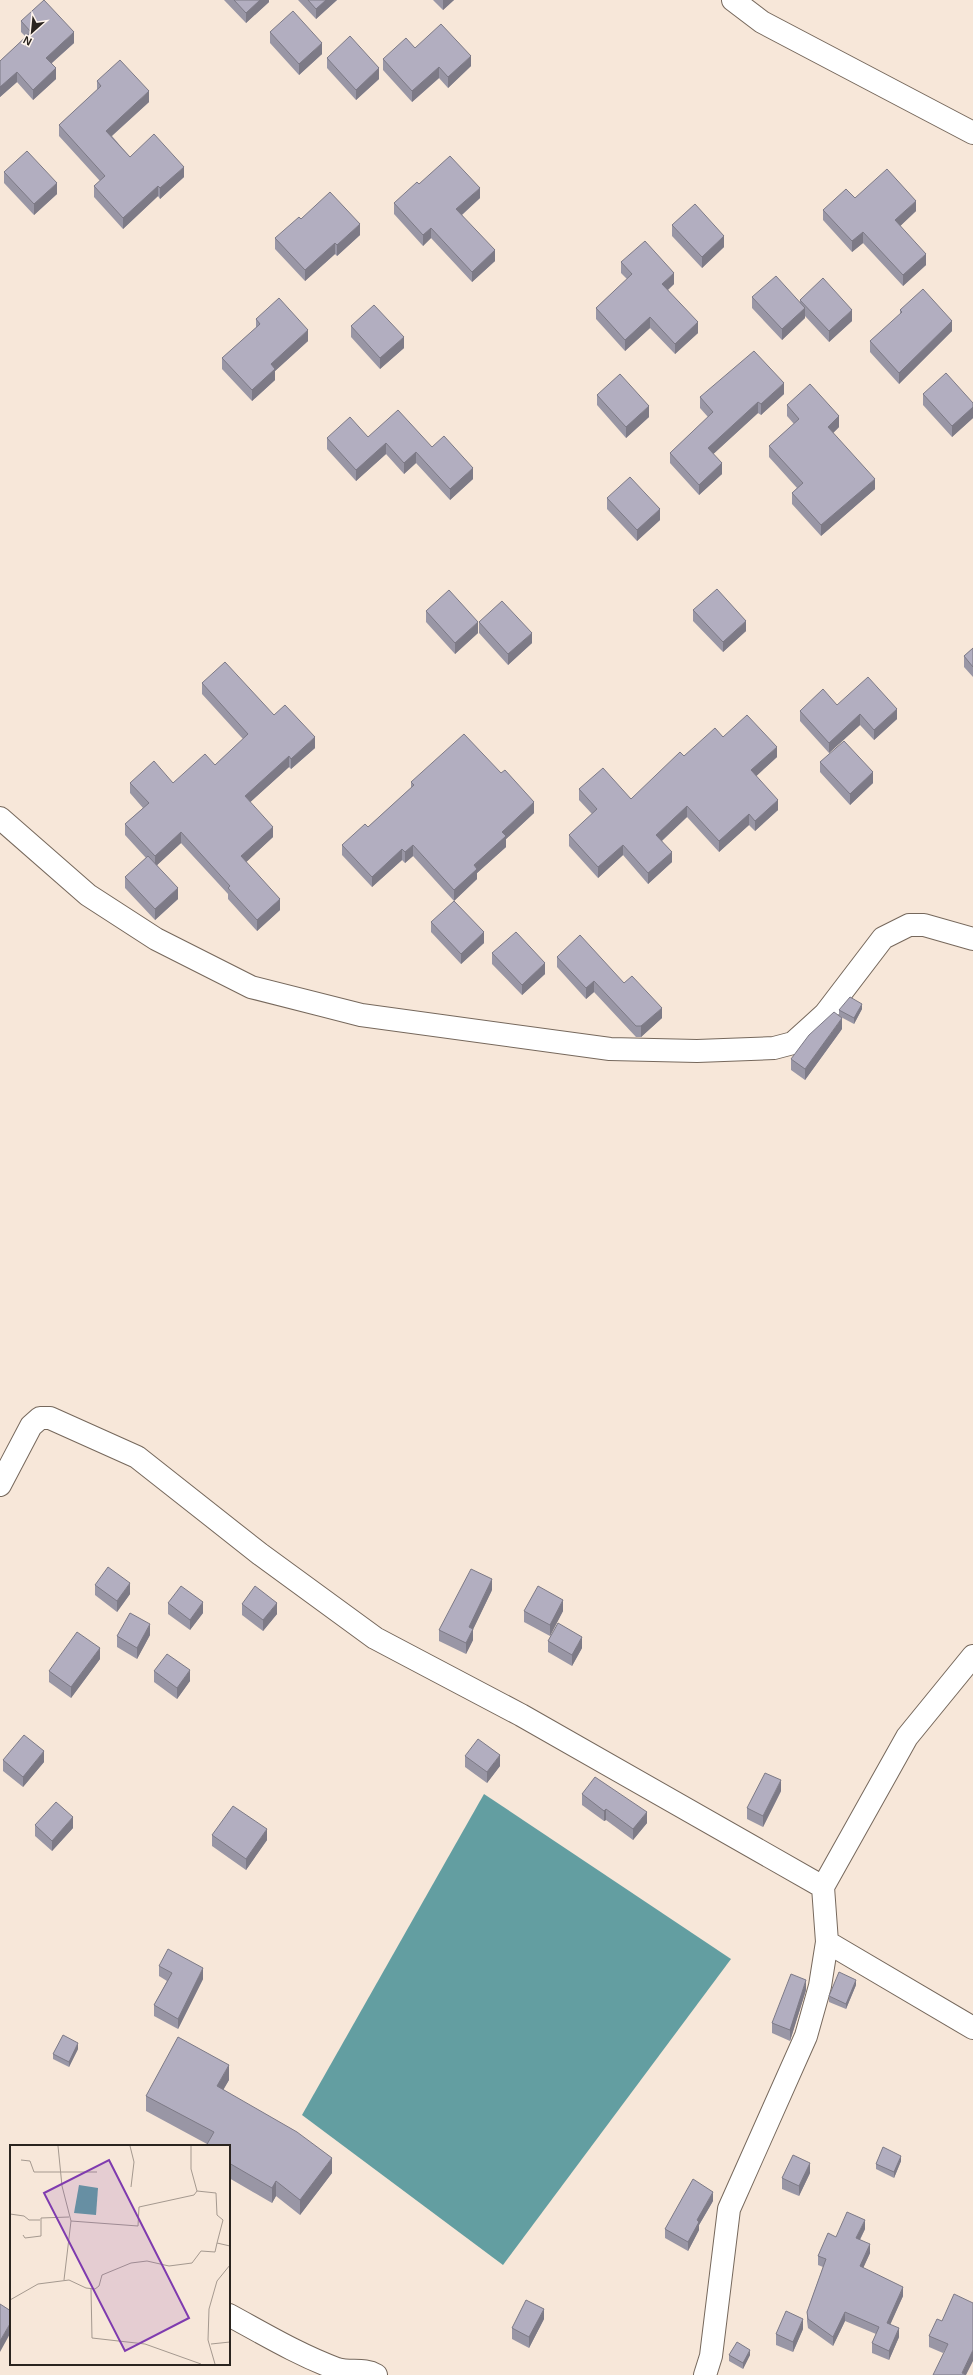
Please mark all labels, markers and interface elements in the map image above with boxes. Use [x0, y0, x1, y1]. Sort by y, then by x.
north arrow [12, 12, 52, 52]
text: N [21, 34, 34, 48]
inset map [10, 2145, 230, 2365]

